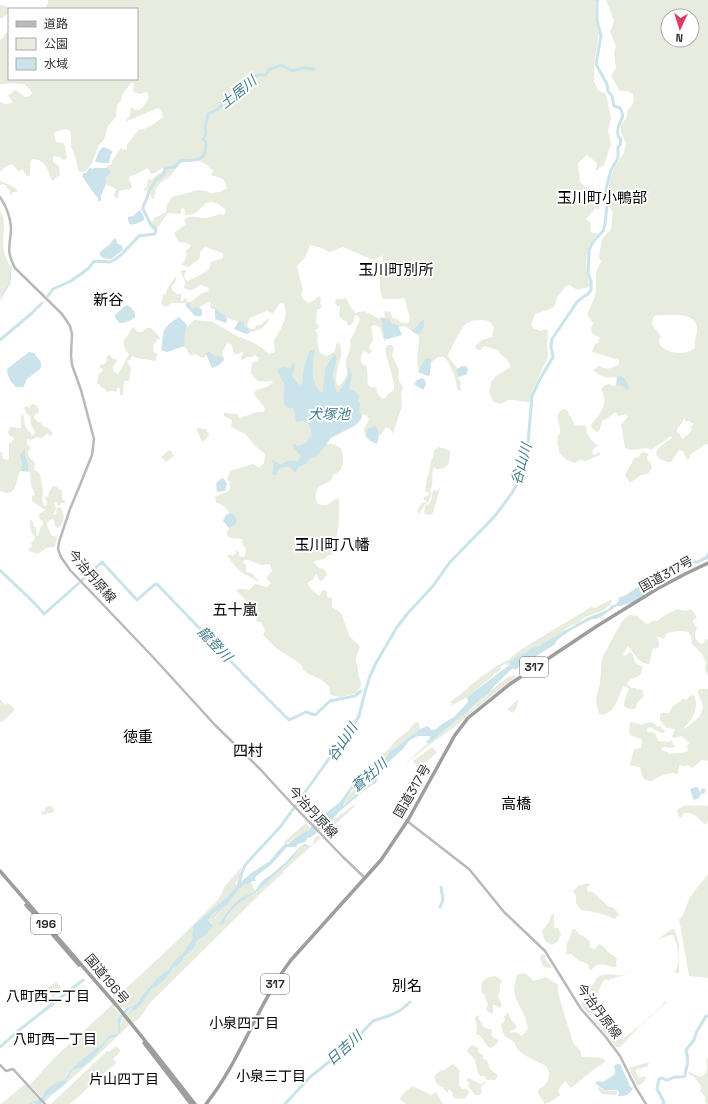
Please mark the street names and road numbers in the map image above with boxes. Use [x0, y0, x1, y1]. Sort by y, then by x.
street label: 今治丹原線 [64, 546, 120, 606]
street label: 国道317号 [636, 552, 696, 596]
road number: 317 [520, 657, 548, 677]
street label: 国道317号 [390, 761, 434, 821]
street label: 今治丹原線 [285, 782, 341, 842]
road number: 196 [31, 914, 61, 934]
street label: 国道196号 [81, 950, 133, 1008]
road number: 317 [261, 974, 289, 994]
street label: 今治丹原線 [573, 980, 625, 1042]

